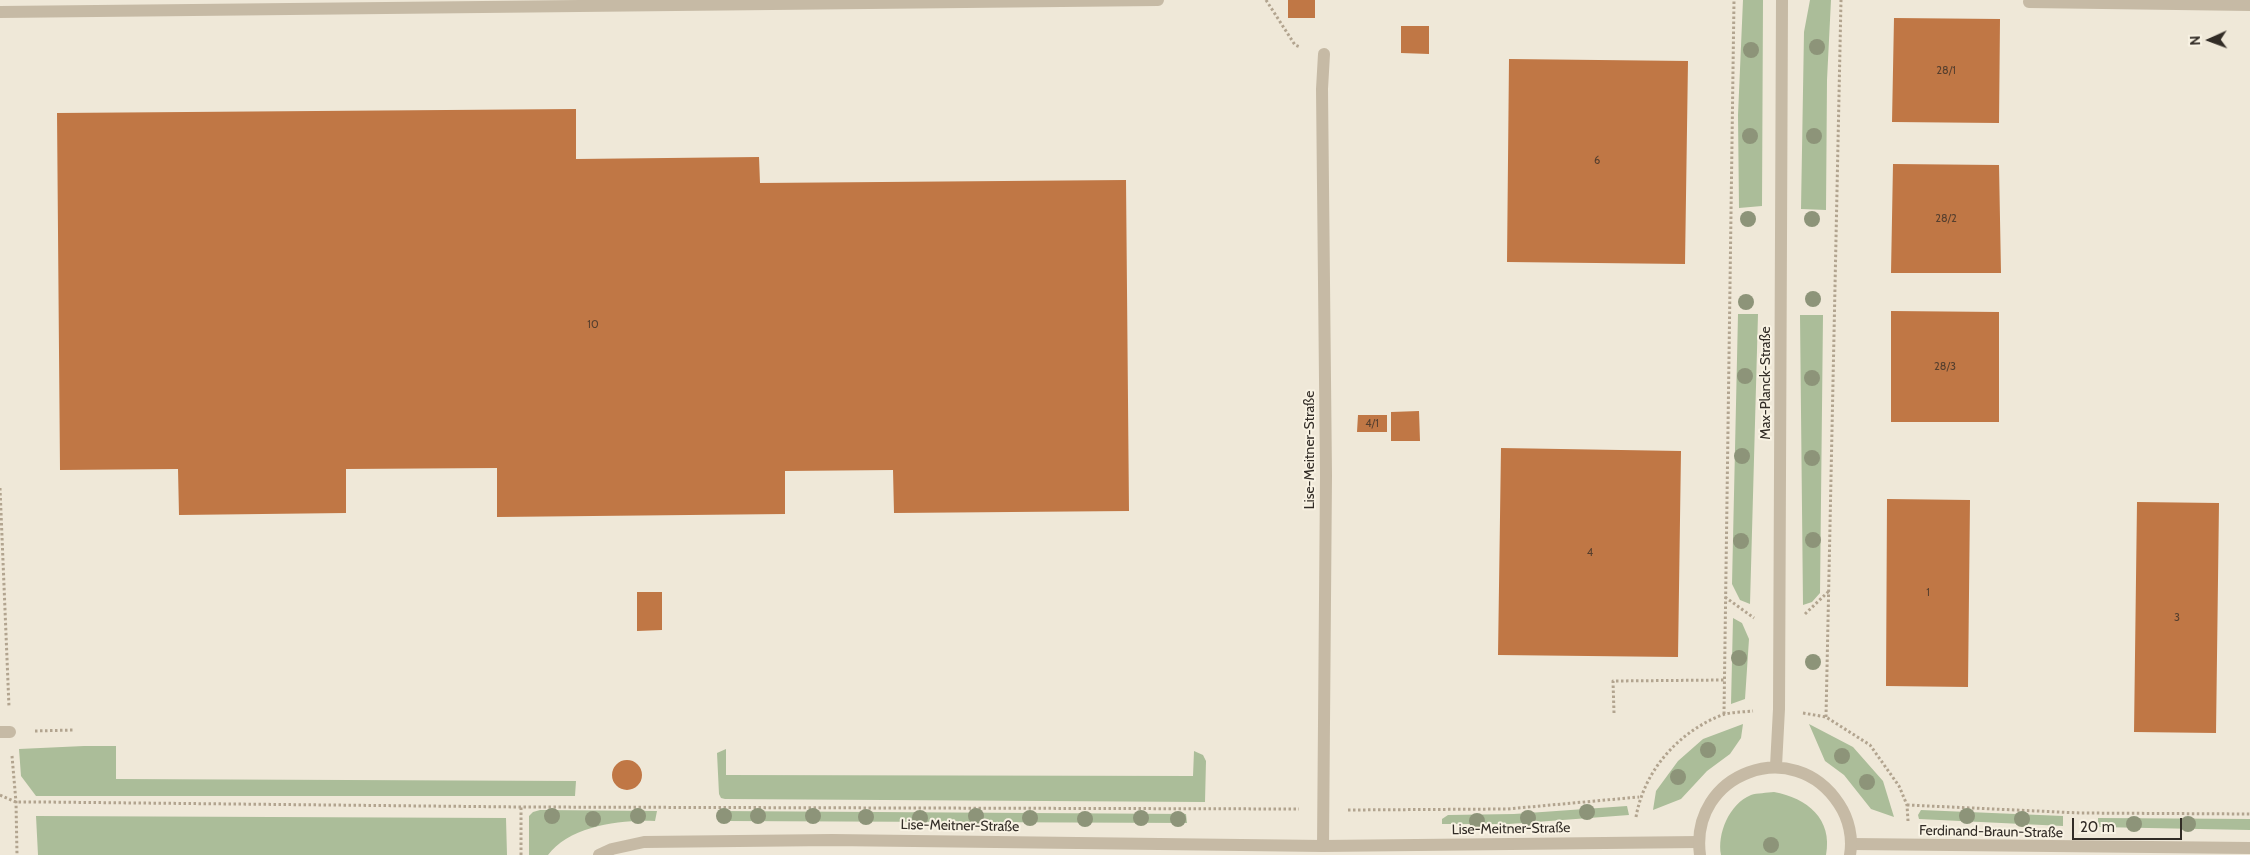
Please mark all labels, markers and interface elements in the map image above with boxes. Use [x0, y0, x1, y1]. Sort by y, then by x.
north arrow [2185, 15, 2235, 65]
text: N [2186, 35, 2204, 46]
house number: 28/1 [1936, 64, 1956, 78]
house number: 6 [1594, 154, 1600, 168]
house number: 28/2 [1935, 212, 1957, 226]
house number: 10 [587, 318, 599, 332]
street label: Max-Planck-Straße [1758, 326, 1774, 440]
house number: 28/3 [1934, 360, 1956, 374]
street label: Lise-Meitner-Straße [1302, 391, 1318, 509]
house number: 4/1 [1365, 417, 1379, 431]
house number: 4 [1587, 546, 1593, 560]
house number: 1 [1926, 586, 1930, 600]
house number: 3 [2174, 611, 2180, 625]
scale bar [2075, 808, 2185, 840]
street label: Lise-Meitner-Straße [901, 817, 1019, 835]
text: 20 m [2080, 818, 2115, 836]
street label: Lise-Meitner-Straße [1452, 820, 1570, 838]
street label: Ferdinand-Braun-Straße [1919, 822, 2063, 842]

